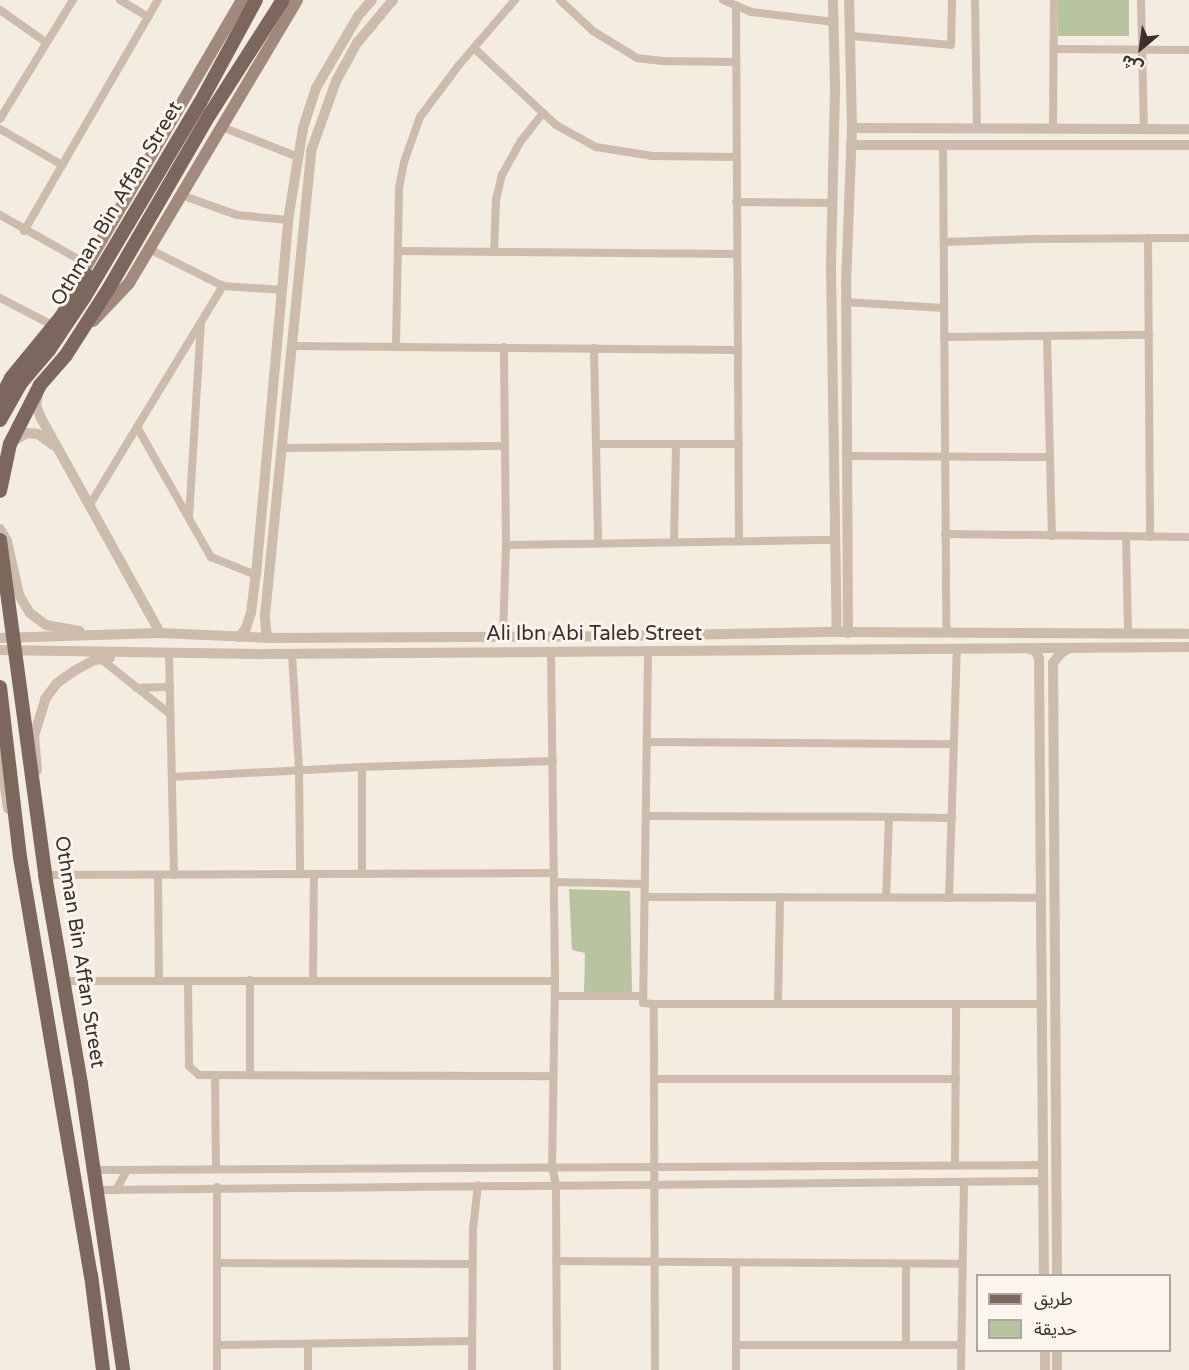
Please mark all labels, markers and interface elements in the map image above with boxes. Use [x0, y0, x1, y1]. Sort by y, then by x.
north arrow [1111, 18, 1171, 78]
text: ش [1118, 50, 1147, 78]
street label: Othman Bin Affan Street [46, 97, 188, 311]
street label: Ali Ibn Abi Taleb Street [486, 622, 702, 646]
street label: Othman Bin Affan Street [49, 834, 109, 1070]
legend [976, 1274, 1171, 1352]
text: طريق [1034, 1288, 1073, 1310]
text: حديقة [1034, 1318, 1077, 1340]

